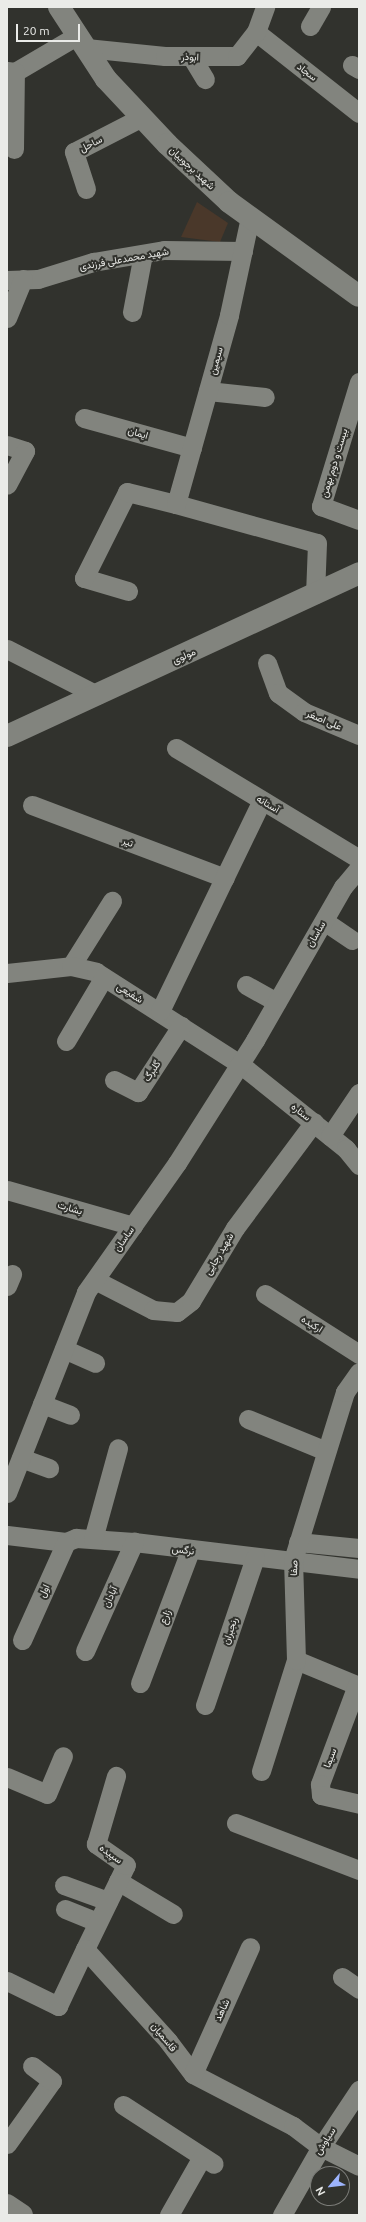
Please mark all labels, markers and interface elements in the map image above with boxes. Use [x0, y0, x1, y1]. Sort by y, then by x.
scale bar [18, 16, 82, 42]
text: 20 m [23, 24, 50, 37]
street label: ابوذر [181, 51, 199, 63]
street label: سجاد [295, 60, 319, 84]
street label: ساحل [78, 133, 104, 155]
street label: شهید برجوییان [167, 144, 217, 192]
street label: شهید محمدعلی فرزندی [78, 245, 170, 273]
street label: سیمین [206, 346, 226, 376]
street label: ایمان [126, 424, 150, 442]
street label: بیست و دوم بهمن [318, 427, 350, 499]
street label: مولوی [171, 646, 197, 666]
street label: علی اصغر [304, 707, 344, 733]
street label: آستانه [254, 792, 282, 816]
street label: تیر [121, 834, 135, 850]
street label: ساسان [304, 919, 328, 949]
street label: شفیعی [115, 980, 145, 1006]
street label: گلبرگ [141, 1058, 163, 1084]
street label: ستاره [289, 1101, 313, 1123]
street label: بشارت [56, 1199, 84, 1217]
street label: ساسان [111, 1224, 137, 1254]
street label: شهید رجایی [202, 1231, 236, 1277]
street label: ارکیده [299, 1313, 325, 1335]
street label: نرگس [171, 1543, 195, 1557]
street label: صفا [288, 1560, 300, 1576]
street label: اول [36, 1583, 52, 1599]
street label: آبادان [100, 1585, 120, 1609]
street label: زارع [157, 1608, 173, 1626]
street label: رنجبران [220, 1616, 240, 1646]
street label: سیما [321, 1747, 339, 1769]
street label: سپیده [97, 1842, 125, 1866]
street label: شاهد [212, 1997, 232, 2023]
street label: قاسمیان [149, 2020, 179, 2054]
street label: سیاوش [312, 2125, 338, 2157]
north arrow [310, 2166, 350, 2206]
text: N [313, 2185, 328, 2198]

